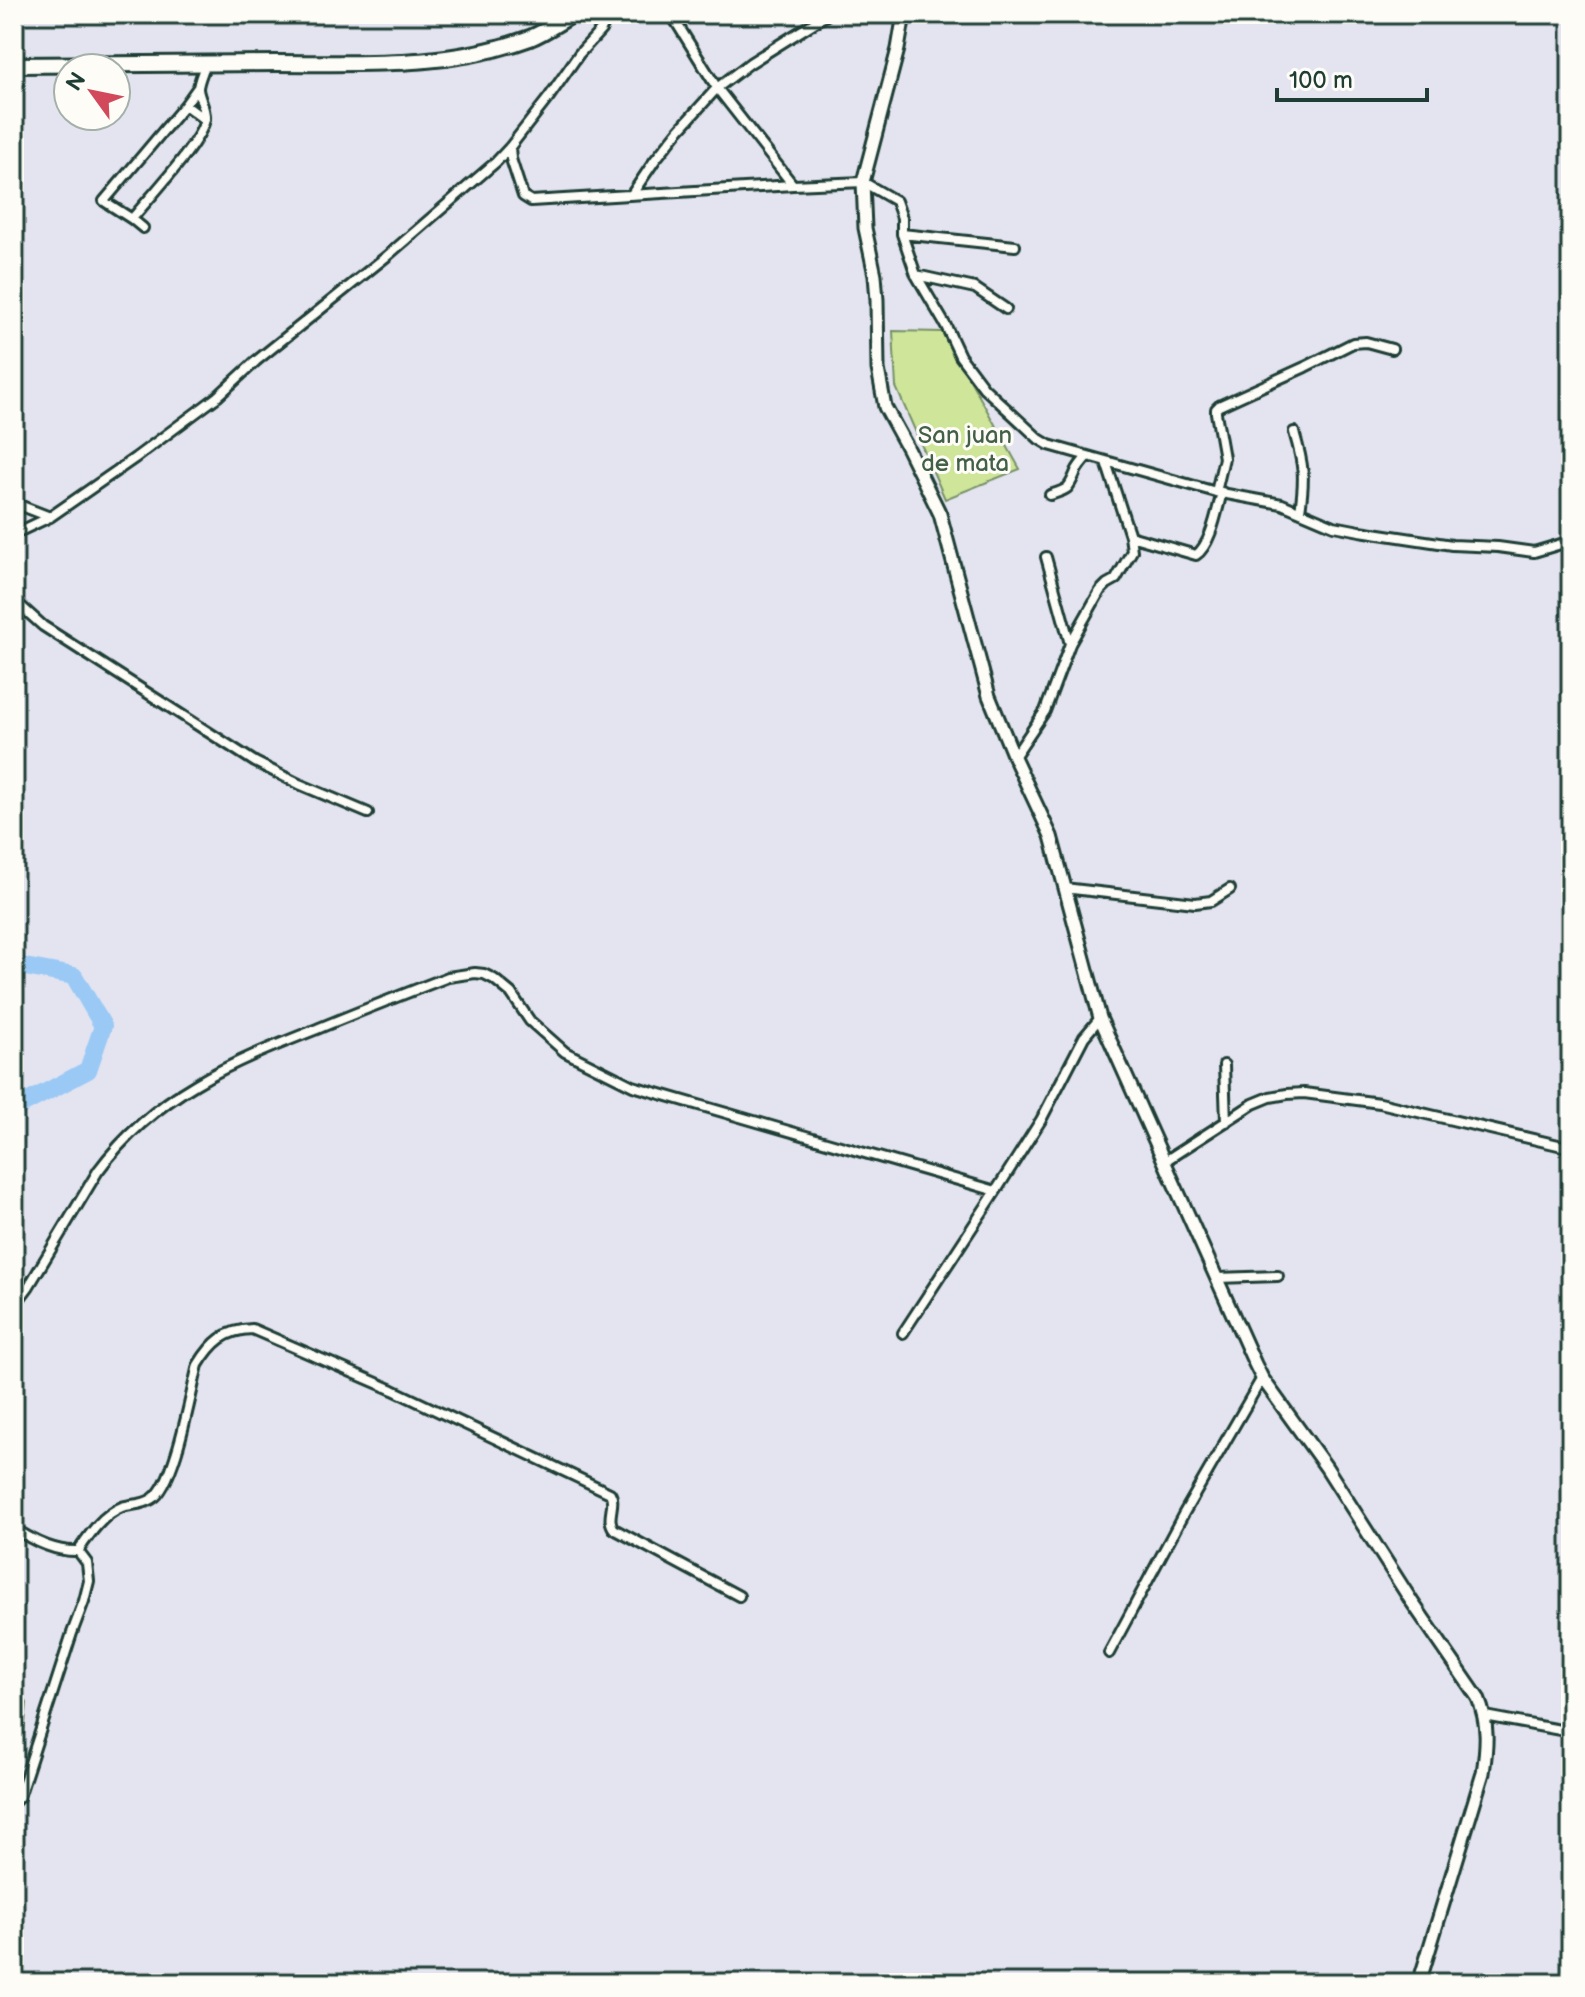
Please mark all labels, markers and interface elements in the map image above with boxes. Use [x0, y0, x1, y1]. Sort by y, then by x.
north arrow [52, 52, 132, 132]
scale bar [1277, 52, 1427, 102]
text: 100 m [1289, 66, 1353, 95]
text: N [61, 68, 92, 96]
park label: San juan de mata [918, 421, 1012, 478]

